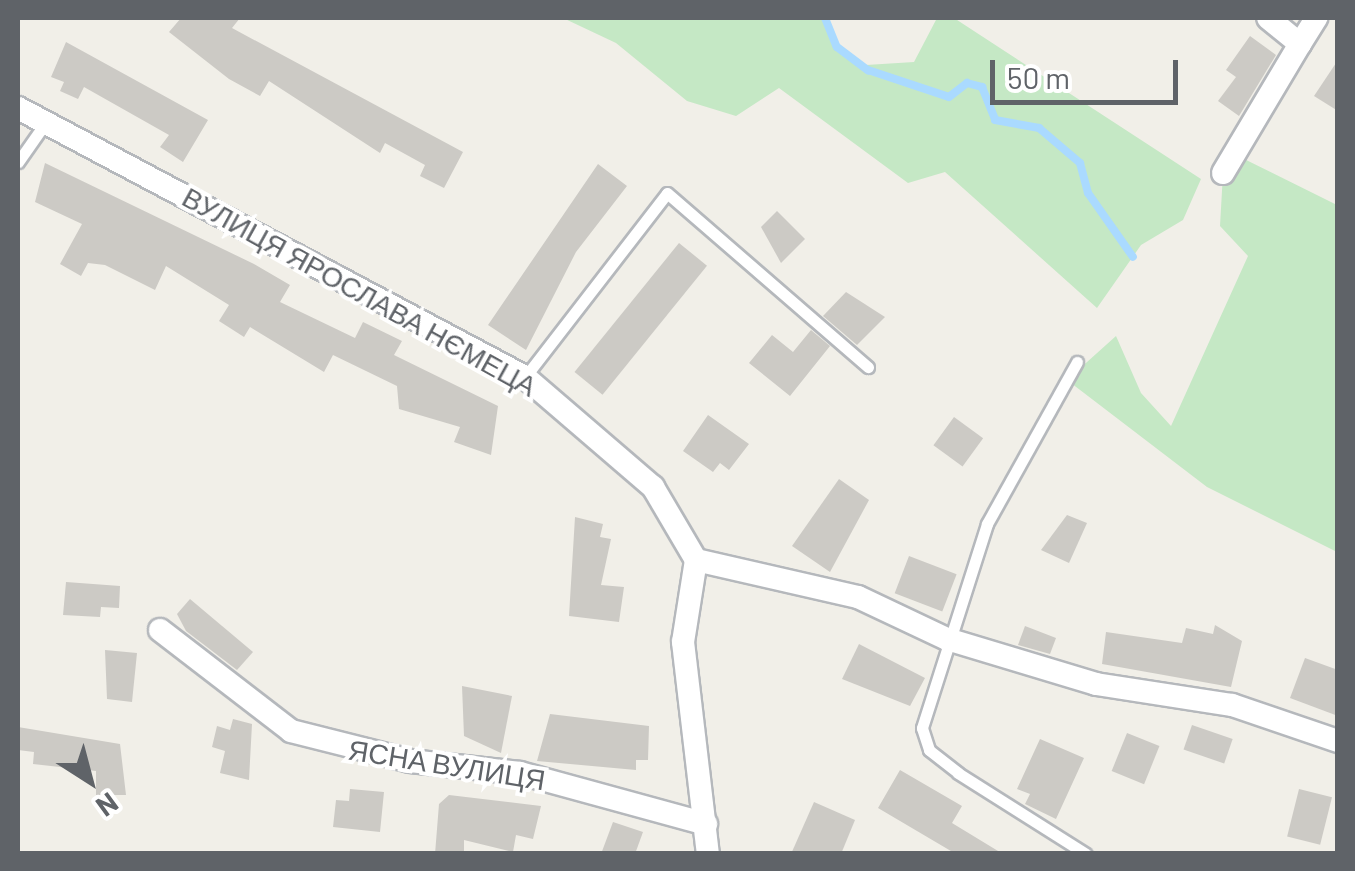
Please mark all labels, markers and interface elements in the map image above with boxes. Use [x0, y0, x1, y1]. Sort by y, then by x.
scale bar [995, 40, 1182, 102]
text: 50 m [1007, 59, 1070, 95]
street label: ВУЛИЦЯ ЯРОСЛАВА НЄМЕЦА [177, 179, 543, 403]
north arrow [40, 731, 140, 831]
street label: ЯСНА ВУЛИЦЯ [346, 732, 548, 796]
text: N [90, 786, 125, 824]

